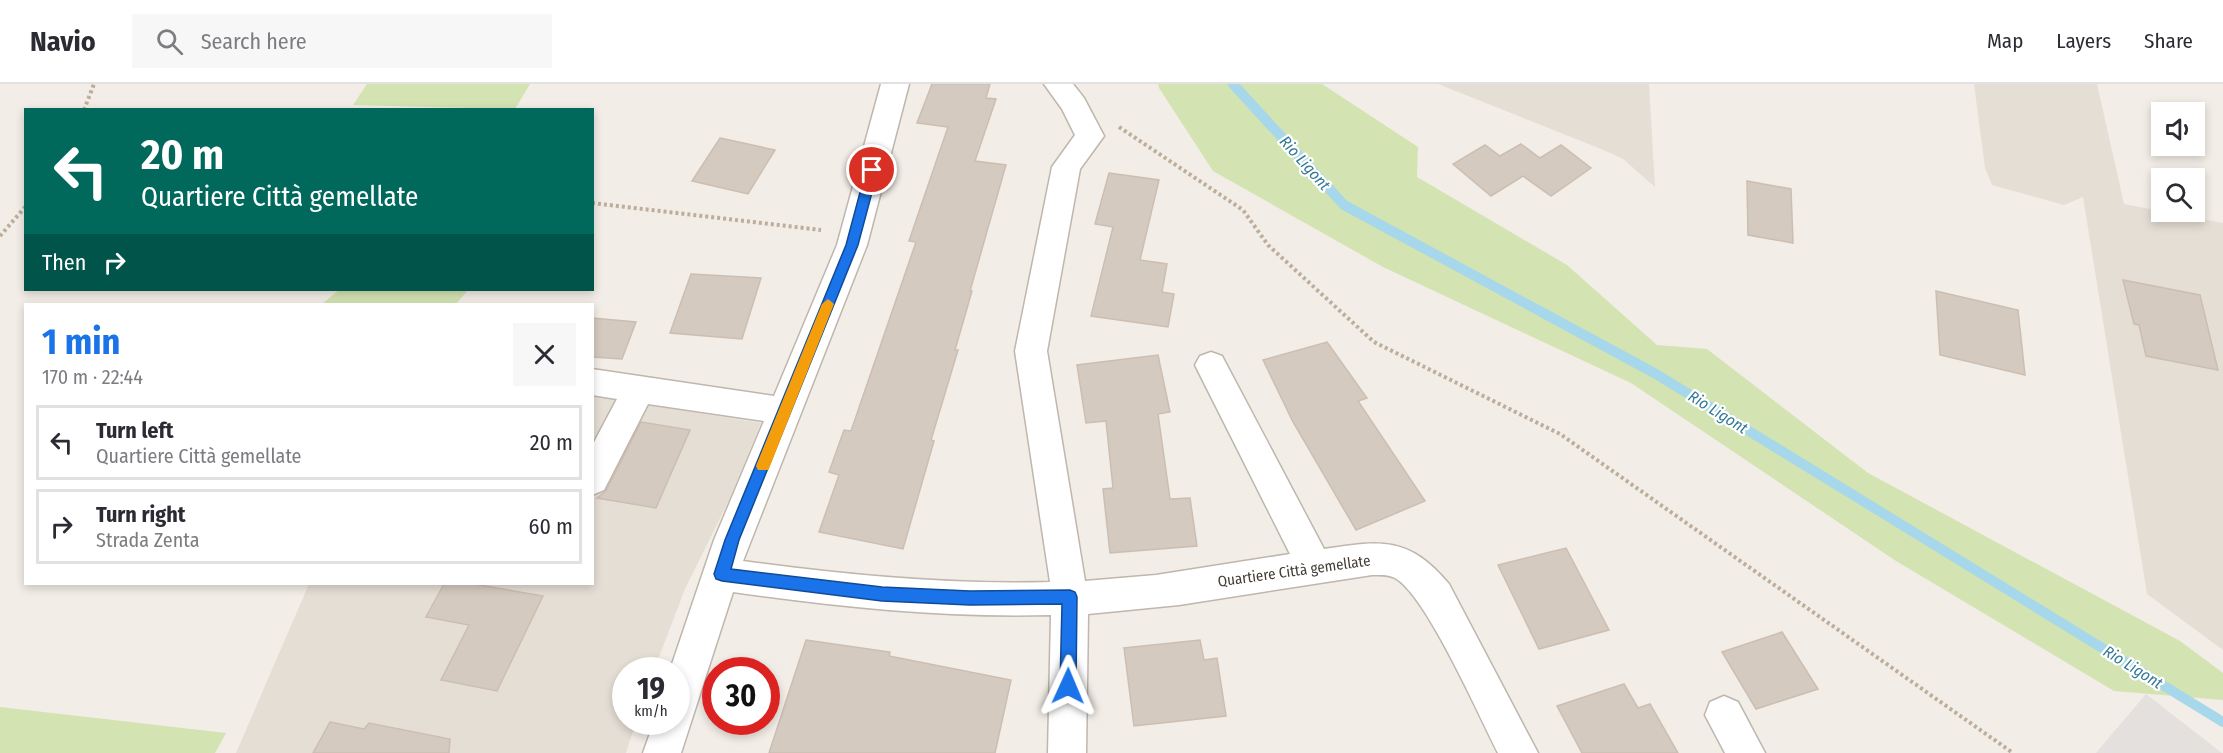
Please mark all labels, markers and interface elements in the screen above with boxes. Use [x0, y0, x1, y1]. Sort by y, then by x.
search box [132, 14, 552, 68]
text: Navio [30, 25, 96, 58]
icon: search [153, 25, 186, 58]
text: Search here [201, 28, 307, 55]
text: Map [1987, 28, 2023, 54]
text: Layers [2056, 28, 2111, 54]
text: Share [2144, 28, 2193, 54]
map controls [2151, 102, 2205, 222]
button: sound [2151, 102, 2205, 156]
text: 20 m [141, 130, 224, 180]
icon: left [42, 132, 120, 210]
water label: Rio Ligont [1276, 132, 1335, 195]
pin [846, 144, 897, 195]
icon: arrive [855, 153, 888, 186]
button: search [2151, 168, 2205, 222]
text: Quartiere Città gemellate [141, 181, 418, 213]
icon: right [98, 246, 131, 279]
text: Then [42, 249, 86, 276]
text: 1 min [42, 320, 120, 364]
button: close [513, 323, 576, 386]
text: 170 m · 22:44 [42, 365, 143, 389]
water label: Rio Ligont [1685, 386, 1752, 438]
text: Turn left [96, 417, 174, 444]
icon: left [45, 426, 78, 459]
text: 20 m [530, 429, 573, 456]
text: Quartiere Città gemellate [96, 444, 302, 468]
text: Turn right [96, 501, 185, 528]
icon: right [45, 510, 78, 543]
text: 60 m [529, 513, 573, 540]
text: Strada Zenta [96, 528, 199, 552]
street label: Quartiere Città gemellate [1216, 551, 1372, 591]
water label: Rio Ligont [2100, 641, 2167, 693]
position arrow [1036, 654, 1100, 718]
speed limit sign: 30 [702, 657, 780, 735]
text: 19 [637, 671, 665, 707]
text: km/h [634, 702, 668, 720]

